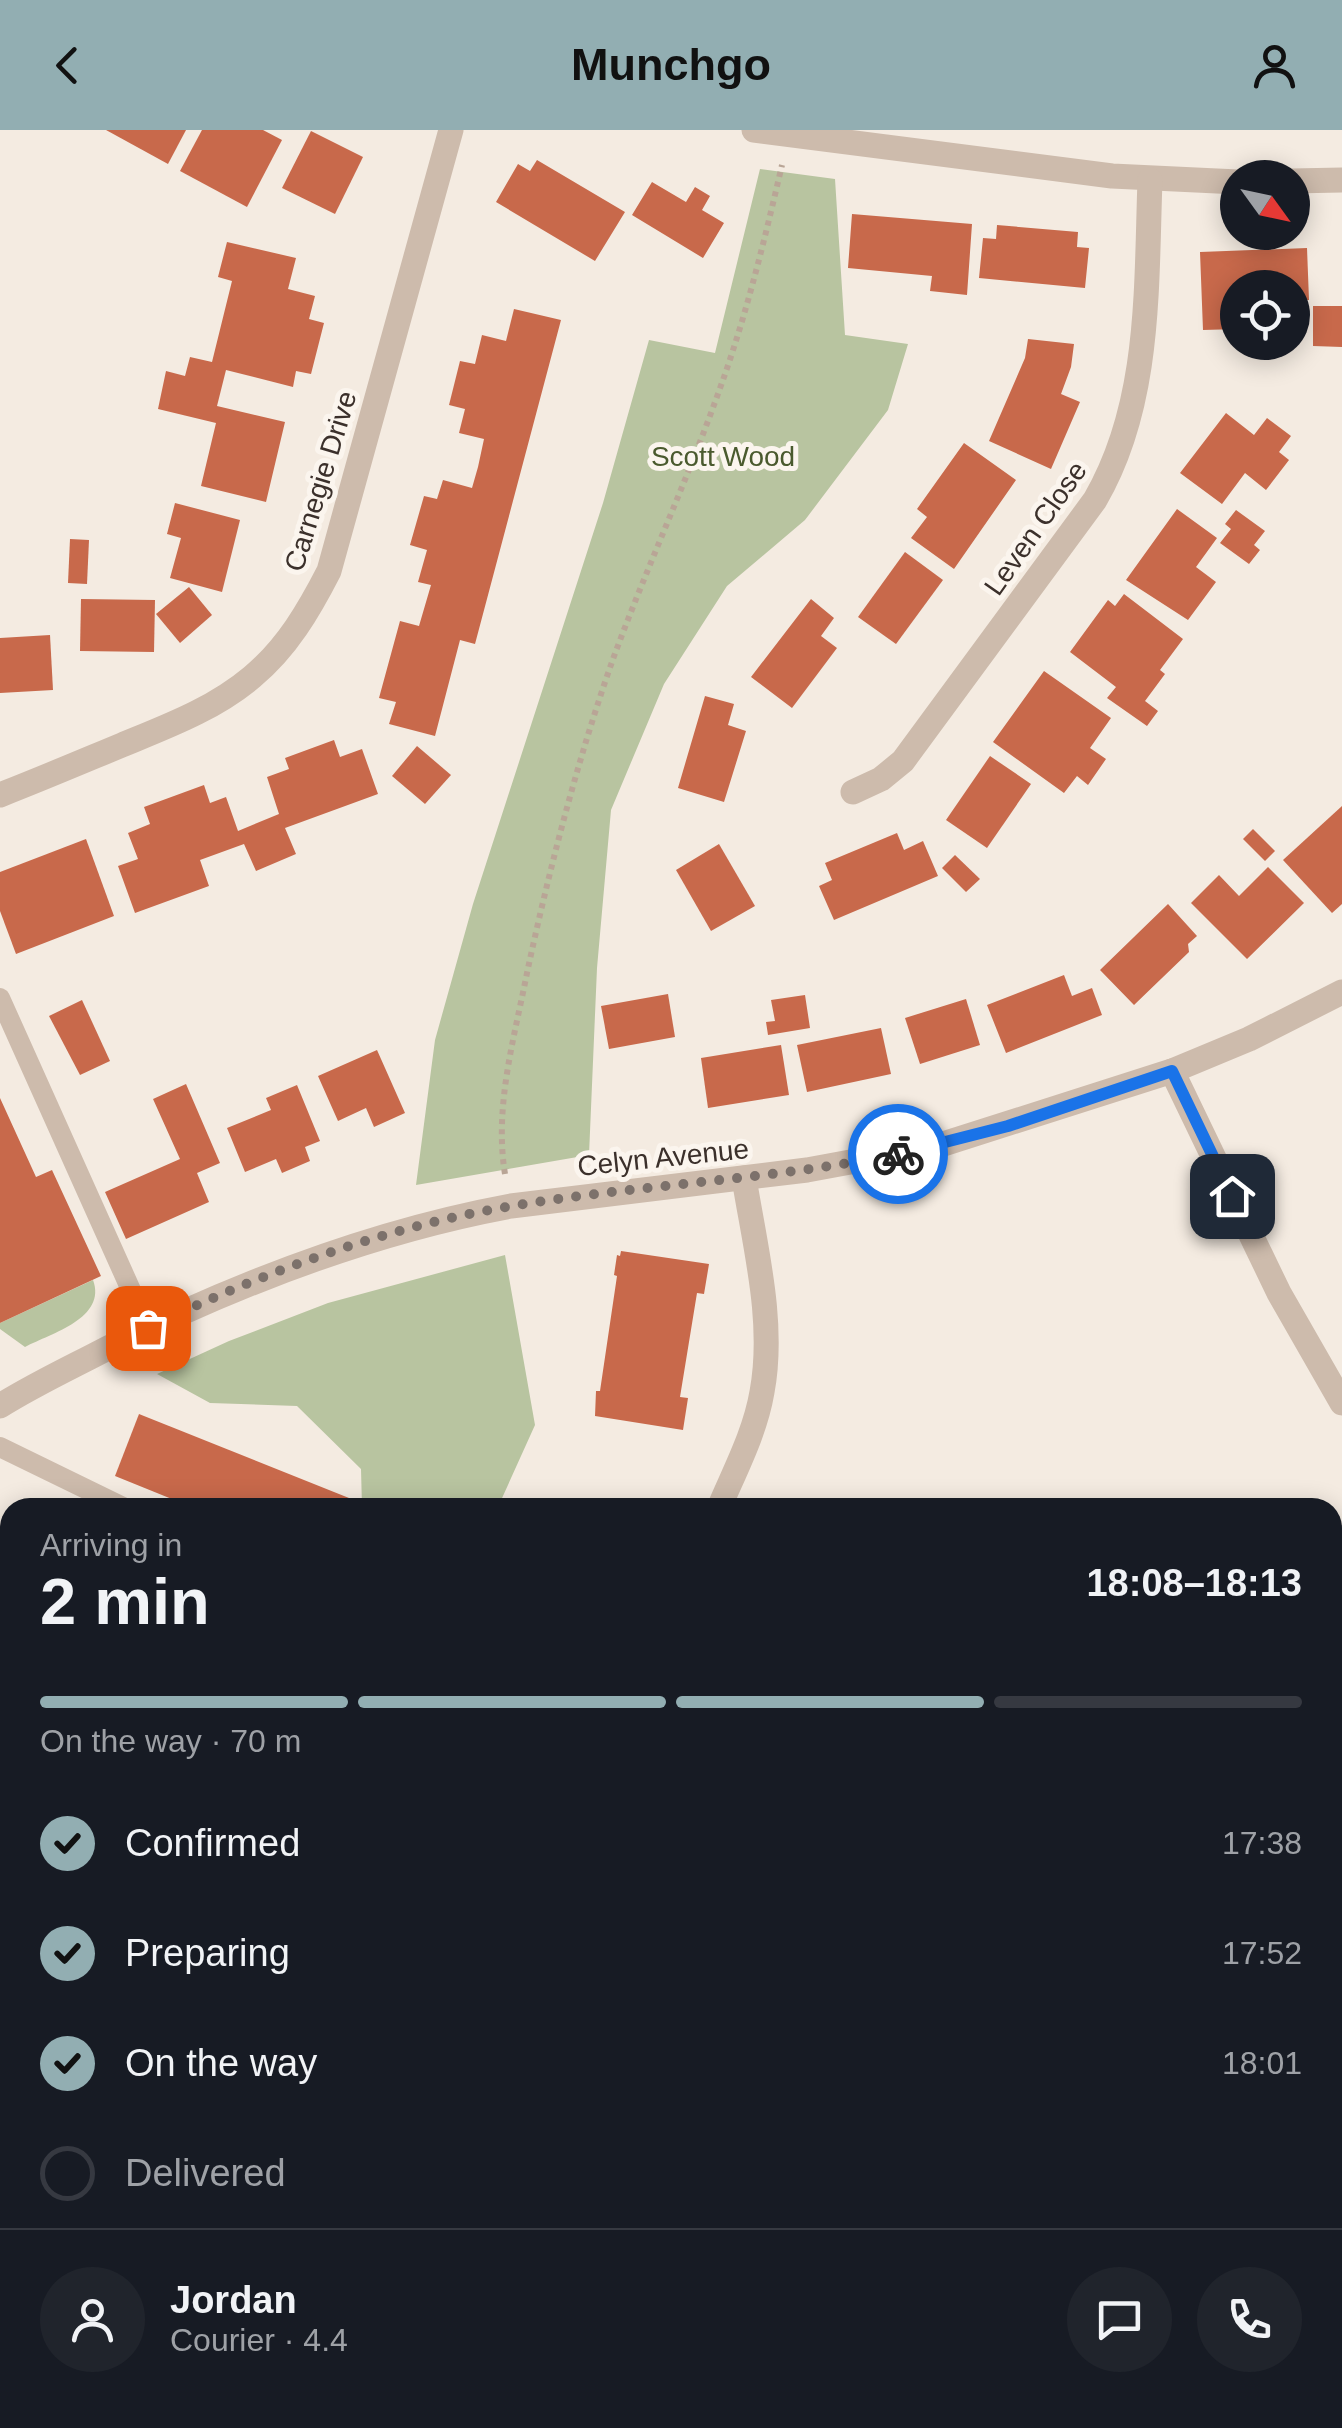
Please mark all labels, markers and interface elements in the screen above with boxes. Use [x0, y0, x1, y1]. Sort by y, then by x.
icon: back [40, 38, 95, 93]
icon: person [1247, 38, 1302, 93]
text: Munchgo [571, 39, 771, 90]
north arrow [1220, 160, 1310, 250]
map controls [1220, 160, 1310, 360]
button: locate [1220, 270, 1310, 360]
street label: Carnegie Drive [278, 387, 363, 575]
park label: Scott Wood [651, 441, 795, 472]
street label: Leven Close [978, 456, 1093, 601]
courier [848, 1104, 948, 1204]
icon: bike [871, 1127, 926, 1182]
street label: Celyn Avenue [576, 1133, 750, 1182]
pin [1190, 1154, 1275, 1239]
icon: home [1205, 1169, 1260, 1224]
pin [106, 1286, 191, 1371]
icon: bag [121, 1301, 176, 1356]
text: Arriving in [40, 1527, 182, 1563]
text: 18:08–18:13 [1086, 1562, 1302, 1604]
text: 2 min [40, 1565, 210, 1638]
text: On the way · 70 m [40, 1723, 301, 1759]
icon: check [40, 1816, 95, 1871]
text: Confirmed [125, 1822, 300, 1864]
text: 17:38 [1222, 1825, 1302, 1861]
icon: check [40, 1926, 95, 1981]
text: Preparing [125, 1932, 290, 1974]
text: 17:52 [1222, 1935, 1302, 1971]
icon: check [40, 2036, 95, 2091]
text: On the way [125, 2042, 317, 2084]
text: 18:01 [1222, 2045, 1302, 2081]
text: Delivered [125, 2152, 286, 2194]
button: person [40, 2267, 145, 2372]
button: chat [1067, 2267, 1172, 2372]
button: phone [1197, 2267, 1302, 2372]
text: Jordan [170, 2279, 297, 2321]
text: Courier · 4.4 [170, 2322, 348, 2358]

